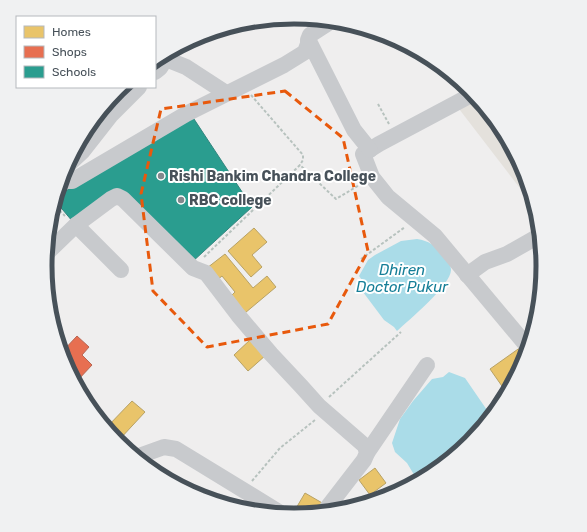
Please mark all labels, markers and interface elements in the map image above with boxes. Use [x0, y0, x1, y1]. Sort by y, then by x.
legend [16, 16, 156, 88]
text: Homes [52, 25, 91, 39]
text: Shops [52, 45, 87, 59]
text: Schools [52, 65, 96, 79]
place label: Rishi Bankim Chandra College [169, 168, 376, 185]
marker: Rishi Bankim Chandra College [156, 171, 166, 181]
place label: RBC college [189, 192, 272, 209]
marker: RBC college [176, 195, 186, 205]
water label: Dhiren Doctor Pukur [356, 261, 449, 296]

